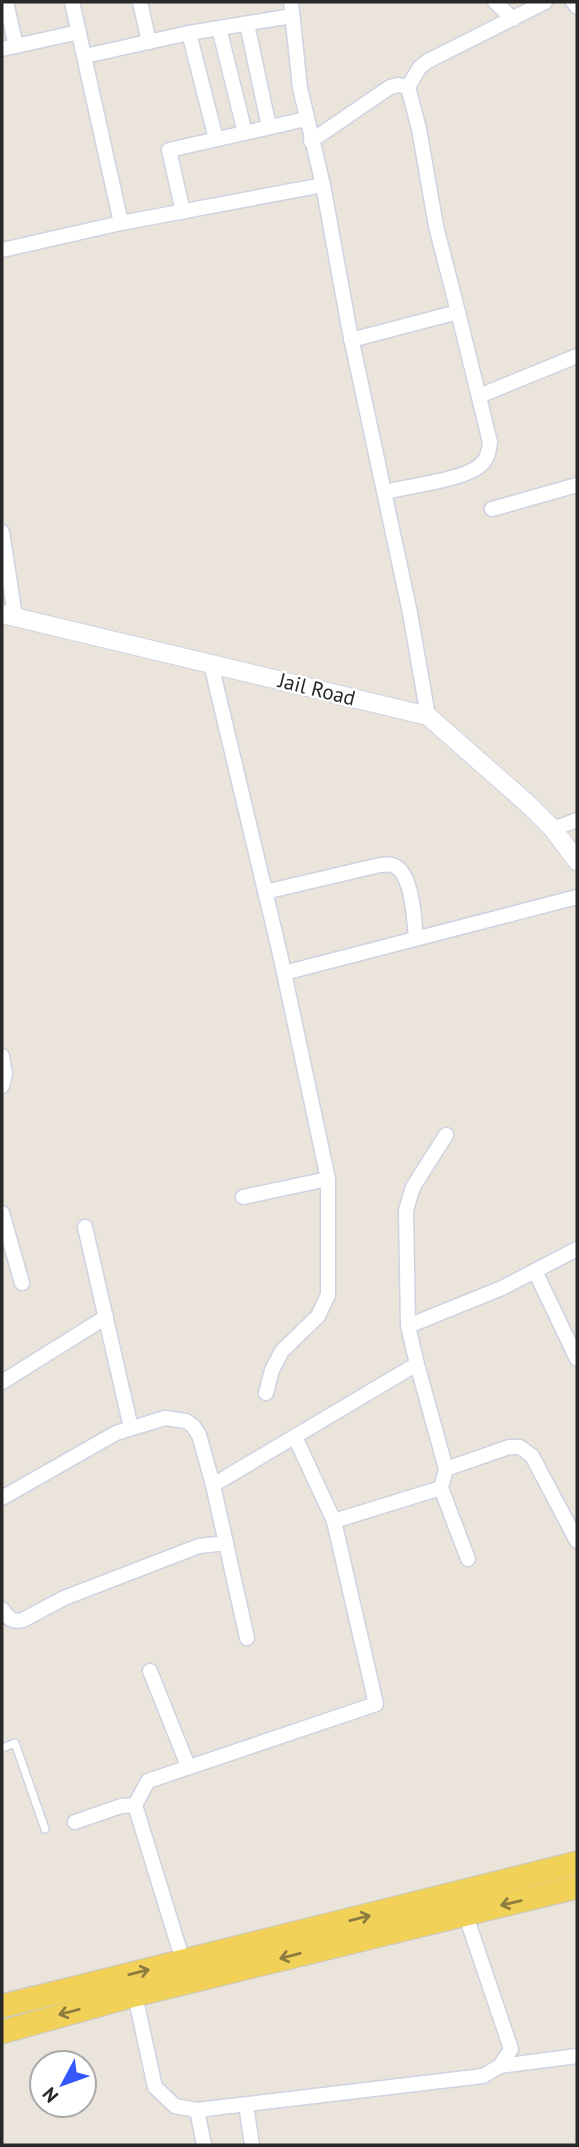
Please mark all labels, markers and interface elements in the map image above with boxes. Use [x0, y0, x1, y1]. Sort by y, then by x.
street label: Jail Road [275, 666, 358, 712]
one-way arrow [500, 1896, 523, 1910]
one-way arrow [348, 1911, 371, 1924]
one-way arrow [279, 1950, 302, 1964]
one-way arrow [127, 1965, 150, 1978]
one-way arrow [58, 2006, 81, 2019]
north arrow [28, 2049, 98, 2119]
text: N [37, 2083, 63, 2108]

